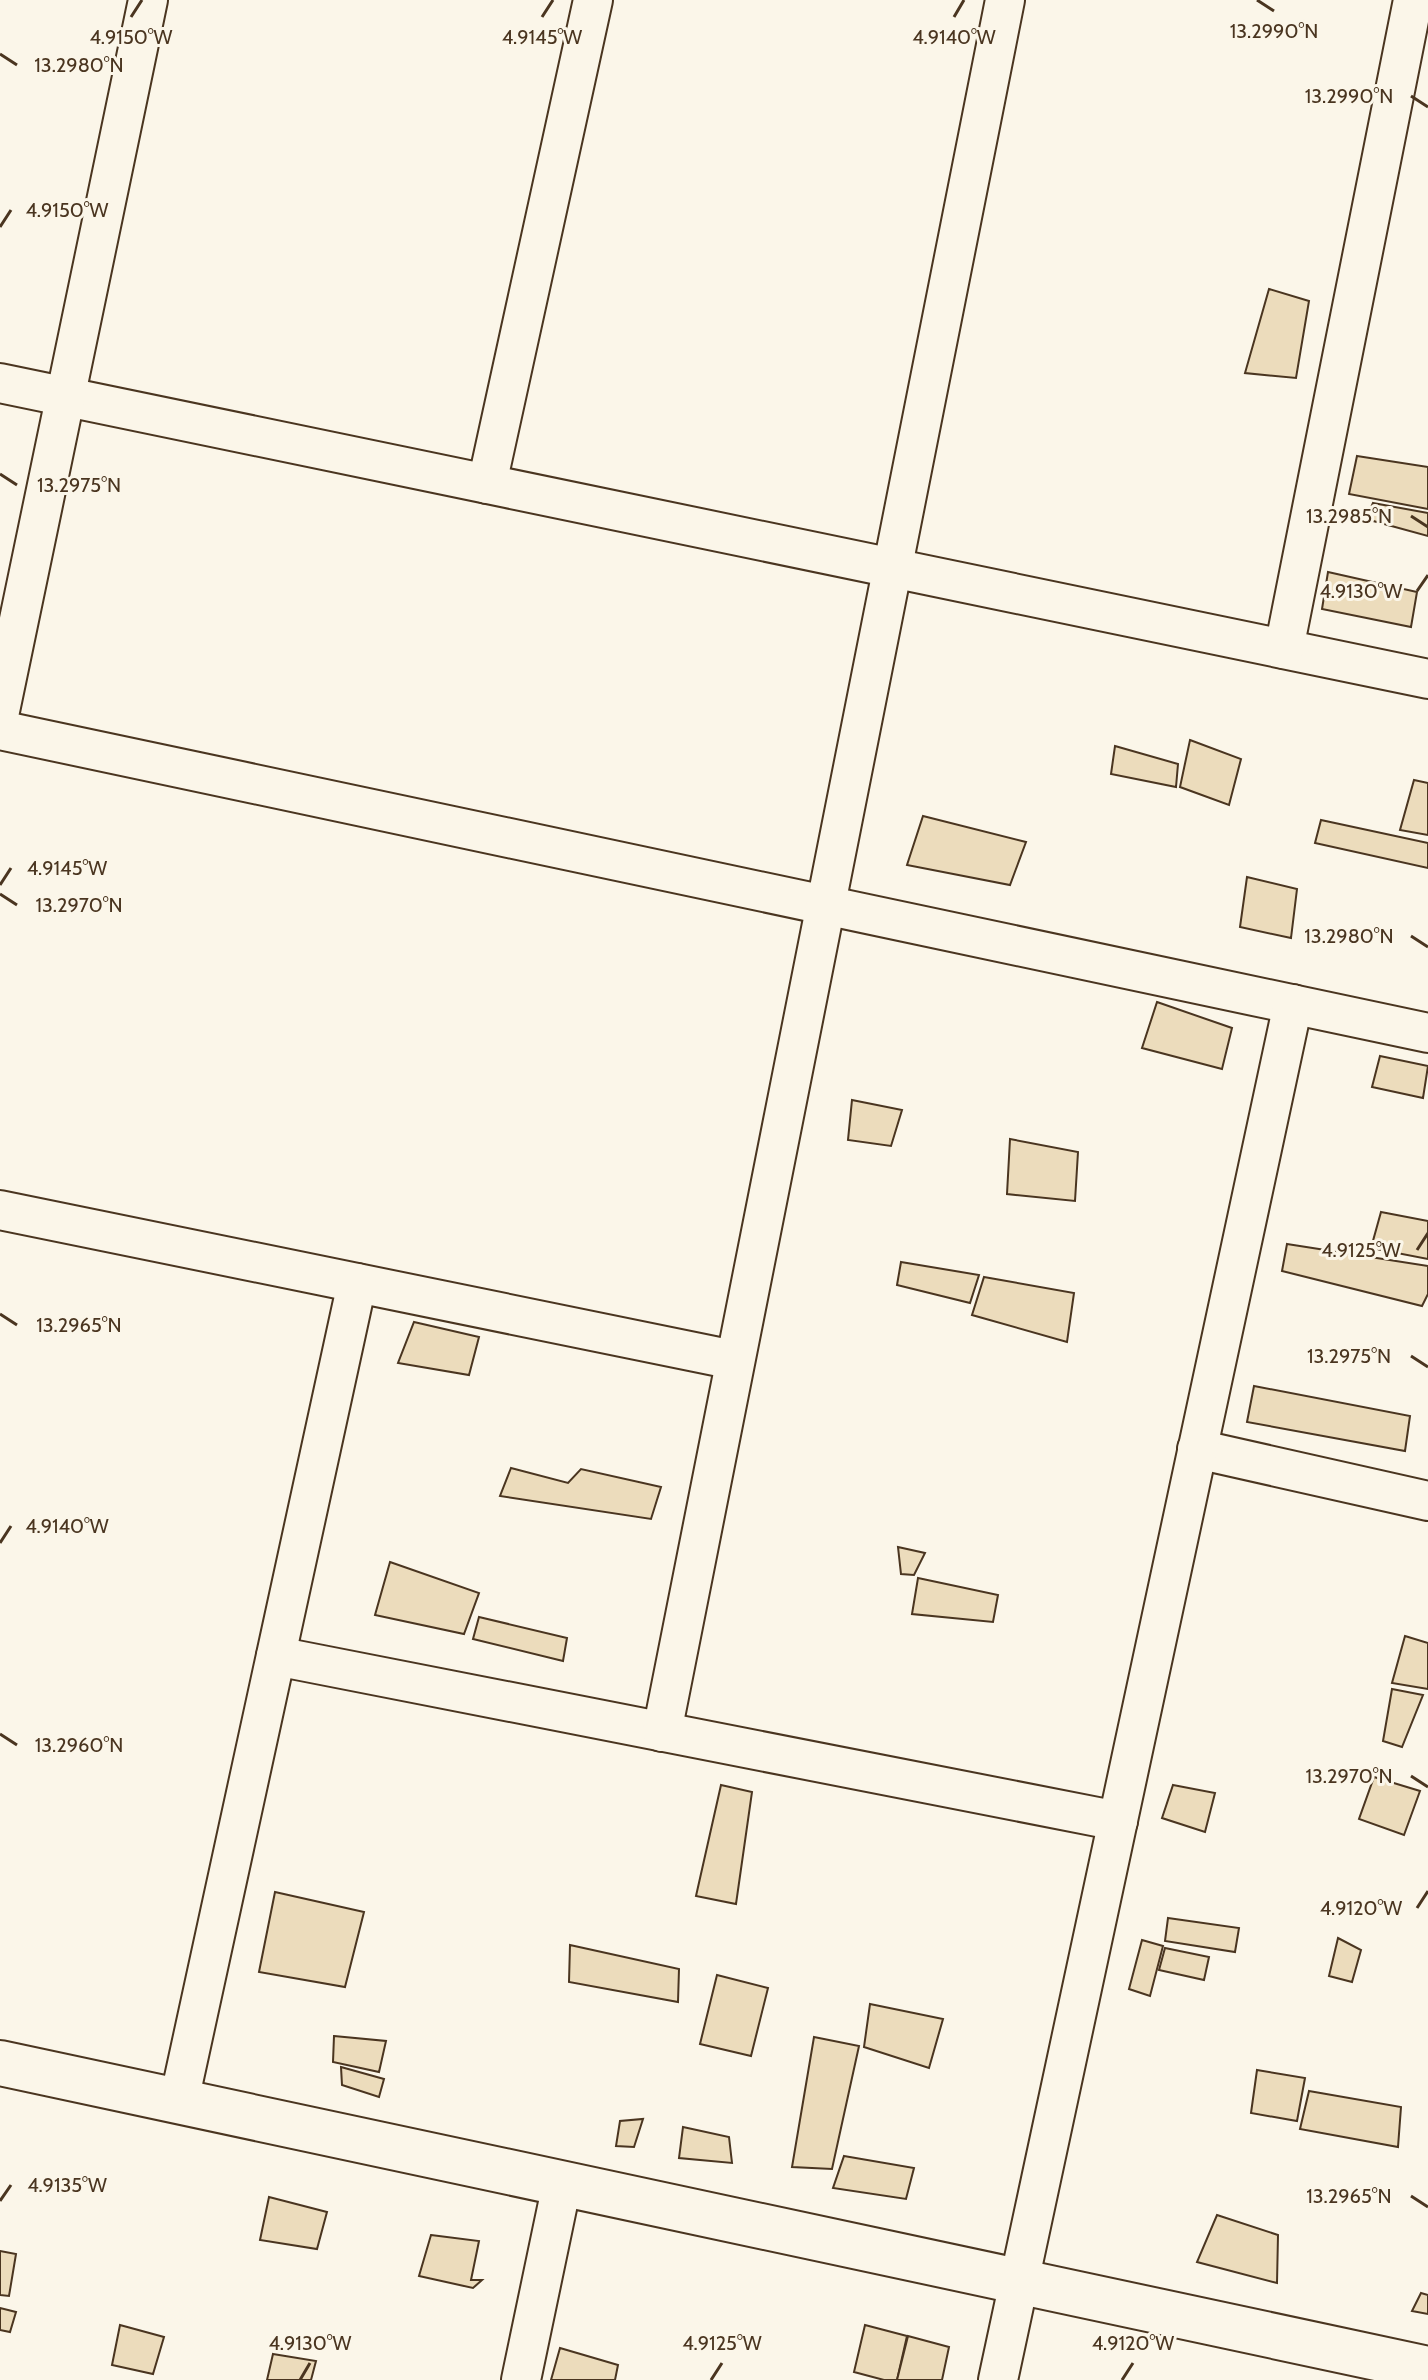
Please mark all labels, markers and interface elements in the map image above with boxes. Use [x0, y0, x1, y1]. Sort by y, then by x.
text: 13.2990°N [1230, 19, 1318, 43]
text: 4.9150°W [90, 25, 172, 49]
text: 4.9145°W [502, 25, 582, 49]
text: 4.9140°W [912, 25, 996, 49]
text: 13.2980°N [34, 53, 124, 77]
text: 13.2990°N [1305, 84, 1393, 108]
text: 4.9150°W [26, 198, 108, 222]
text: 13.2975°N [37, 473, 121, 497]
text: 13.2985°N [1306, 504, 1392, 528]
text: 4.9130°W [1320, 579, 1402, 603]
text: 4.9145°W [27, 856, 107, 880]
text: 13.2970°N [35, 893, 123, 917]
text: 13.2980°N [1304, 924, 1394, 948]
text: 4.9125°W [1321, 1238, 1401, 1262]
text: 13.2965°N [36, 1313, 122, 1337]
text: 13.2975°N [1307, 1344, 1391, 1368]
text: 4.9140°W [25, 1514, 109, 1538]
text: 13.2960°N [35, 1733, 123, 1757]
text: 13.2970°N [1305, 1764, 1393, 1788]
text: 4.9120°W [1320, 1896, 1402, 1920]
text: 4.9135°W [27, 2173, 107, 2197]
text: 13.2965°N [1306, 2184, 1392, 2208]
text: 4.9130°W [269, 2331, 351, 2355]
text: 4.9125°W [682, 2331, 762, 2355]
text: 4.9120°W [1092, 2331, 1174, 2355]

